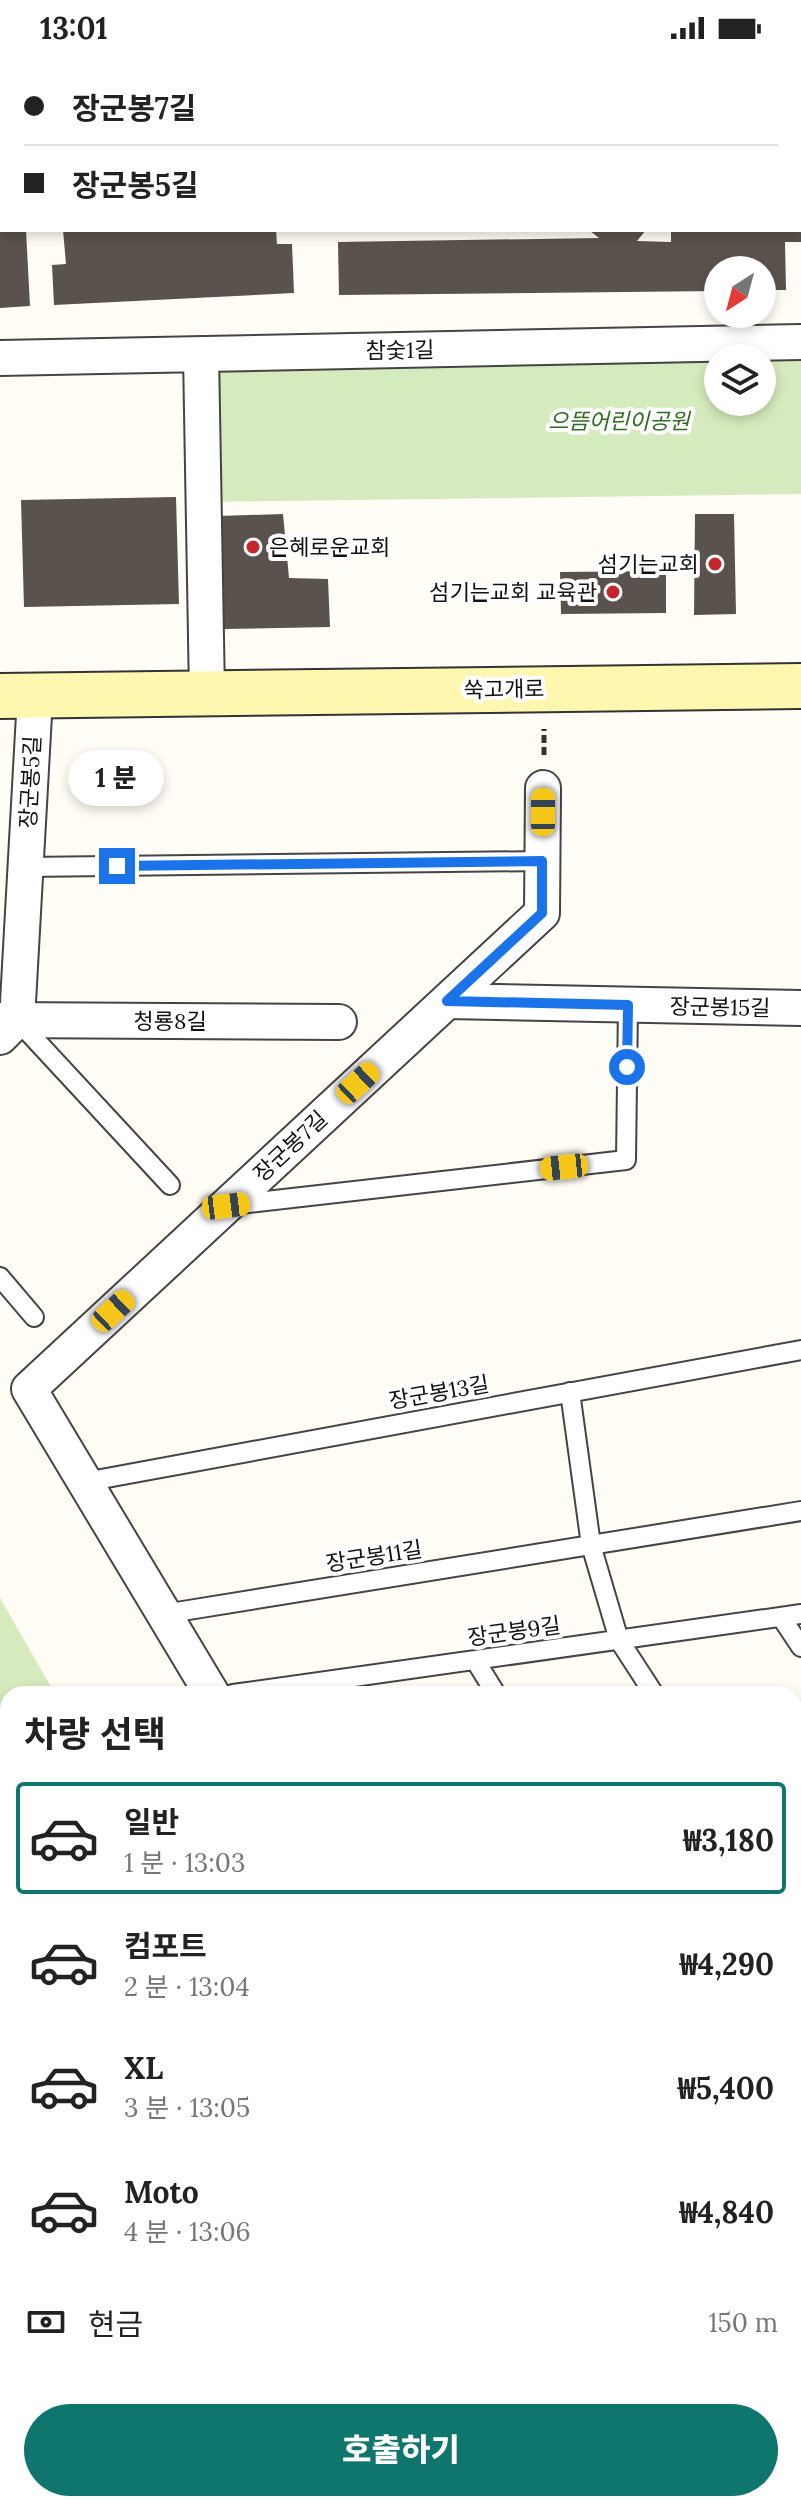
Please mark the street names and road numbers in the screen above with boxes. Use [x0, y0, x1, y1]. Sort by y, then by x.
street label: 참숯1길 [365, 335, 435, 365]
street label: 쑥고개로 [463, 674, 545, 704]
street label: 장군봉5길 [14, 735, 46, 829]
street label: 장군봉15길 [669, 992, 771, 1022]
street label: 청룡8길 [133, 1007, 207, 1035]
street label: 장군봉7길 [247, 1105, 333, 1187]
street label: 장군봉13길 [387, 1369, 491, 1415]
street label: 장군봉11길 [324, 1535, 424, 1577]
street label: 장군봉9길 [466, 1611, 562, 1651]

